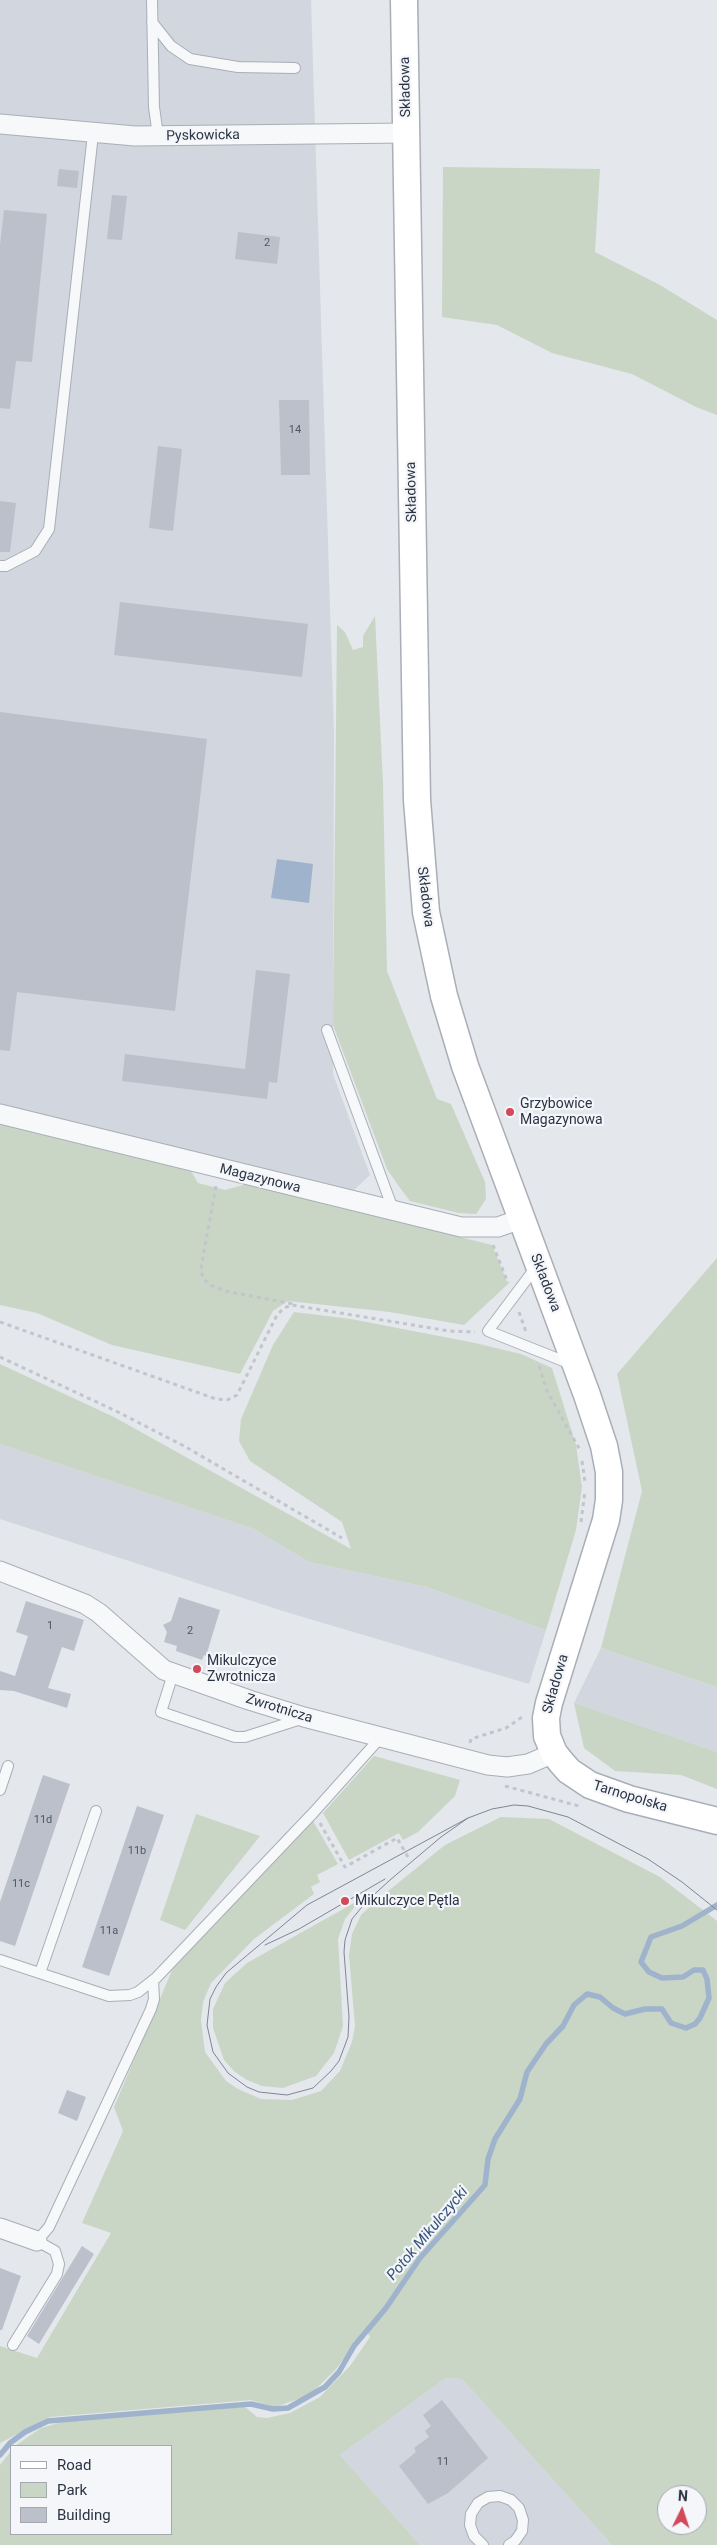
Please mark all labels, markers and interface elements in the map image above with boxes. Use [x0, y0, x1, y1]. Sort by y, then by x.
street label: Składowa [397, 56, 415, 118]
street label: Pyskowicka [166, 127, 240, 145]
house number: 2 [264, 236, 270, 250]
house number: 14 [289, 423, 301, 437]
street label: Składowa [403, 461, 421, 523]
street label: Składowa [413, 866, 437, 928]
place label: Grzybowice Magazynowa [520, 1096, 603, 1128]
marker: Grzybowice Magazynowa [504, 1106, 516, 1118]
street label: Magazynowa [218, 1161, 302, 1197]
street label: Składowa [526, 1252, 564, 1314]
house number: 1 [47, 1619, 53, 1633]
house number: 2 [187, 1624, 193, 1638]
street label: Składowa [540, 1652, 572, 1716]
place label: Mikulczyce Zwrotnicza [207, 1653, 276, 1685]
marker: Mikulczyce Zwrotnicza [191, 1663, 203, 1675]
street label: Zwrotnicza [244, 1691, 314, 1727]
street label: Tarnopolska [591, 1778, 669, 1816]
house number: 11d [34, 1813, 52, 1827]
house number: 11b [128, 1844, 146, 1858]
house number: 11c [12, 1877, 30, 1891]
place label: Mikulczyce Pętla [355, 1893, 460, 1909]
marker: Mikulczyce Pętla [339, 1895, 351, 1907]
house number: 11a [100, 1924, 118, 1938]
water label: Potok Mikulczycki [384, 2184, 472, 2284]
legend [10, 2445, 172, 2535]
house number: 11 [437, 2455, 449, 2469]
text: Road [57, 2456, 91, 2474]
text: Park [57, 2481, 87, 2499]
north arrow [657, 2485, 707, 2535]
text: N [677, 2488, 688, 2504]
text: Building [57, 2506, 111, 2524]

